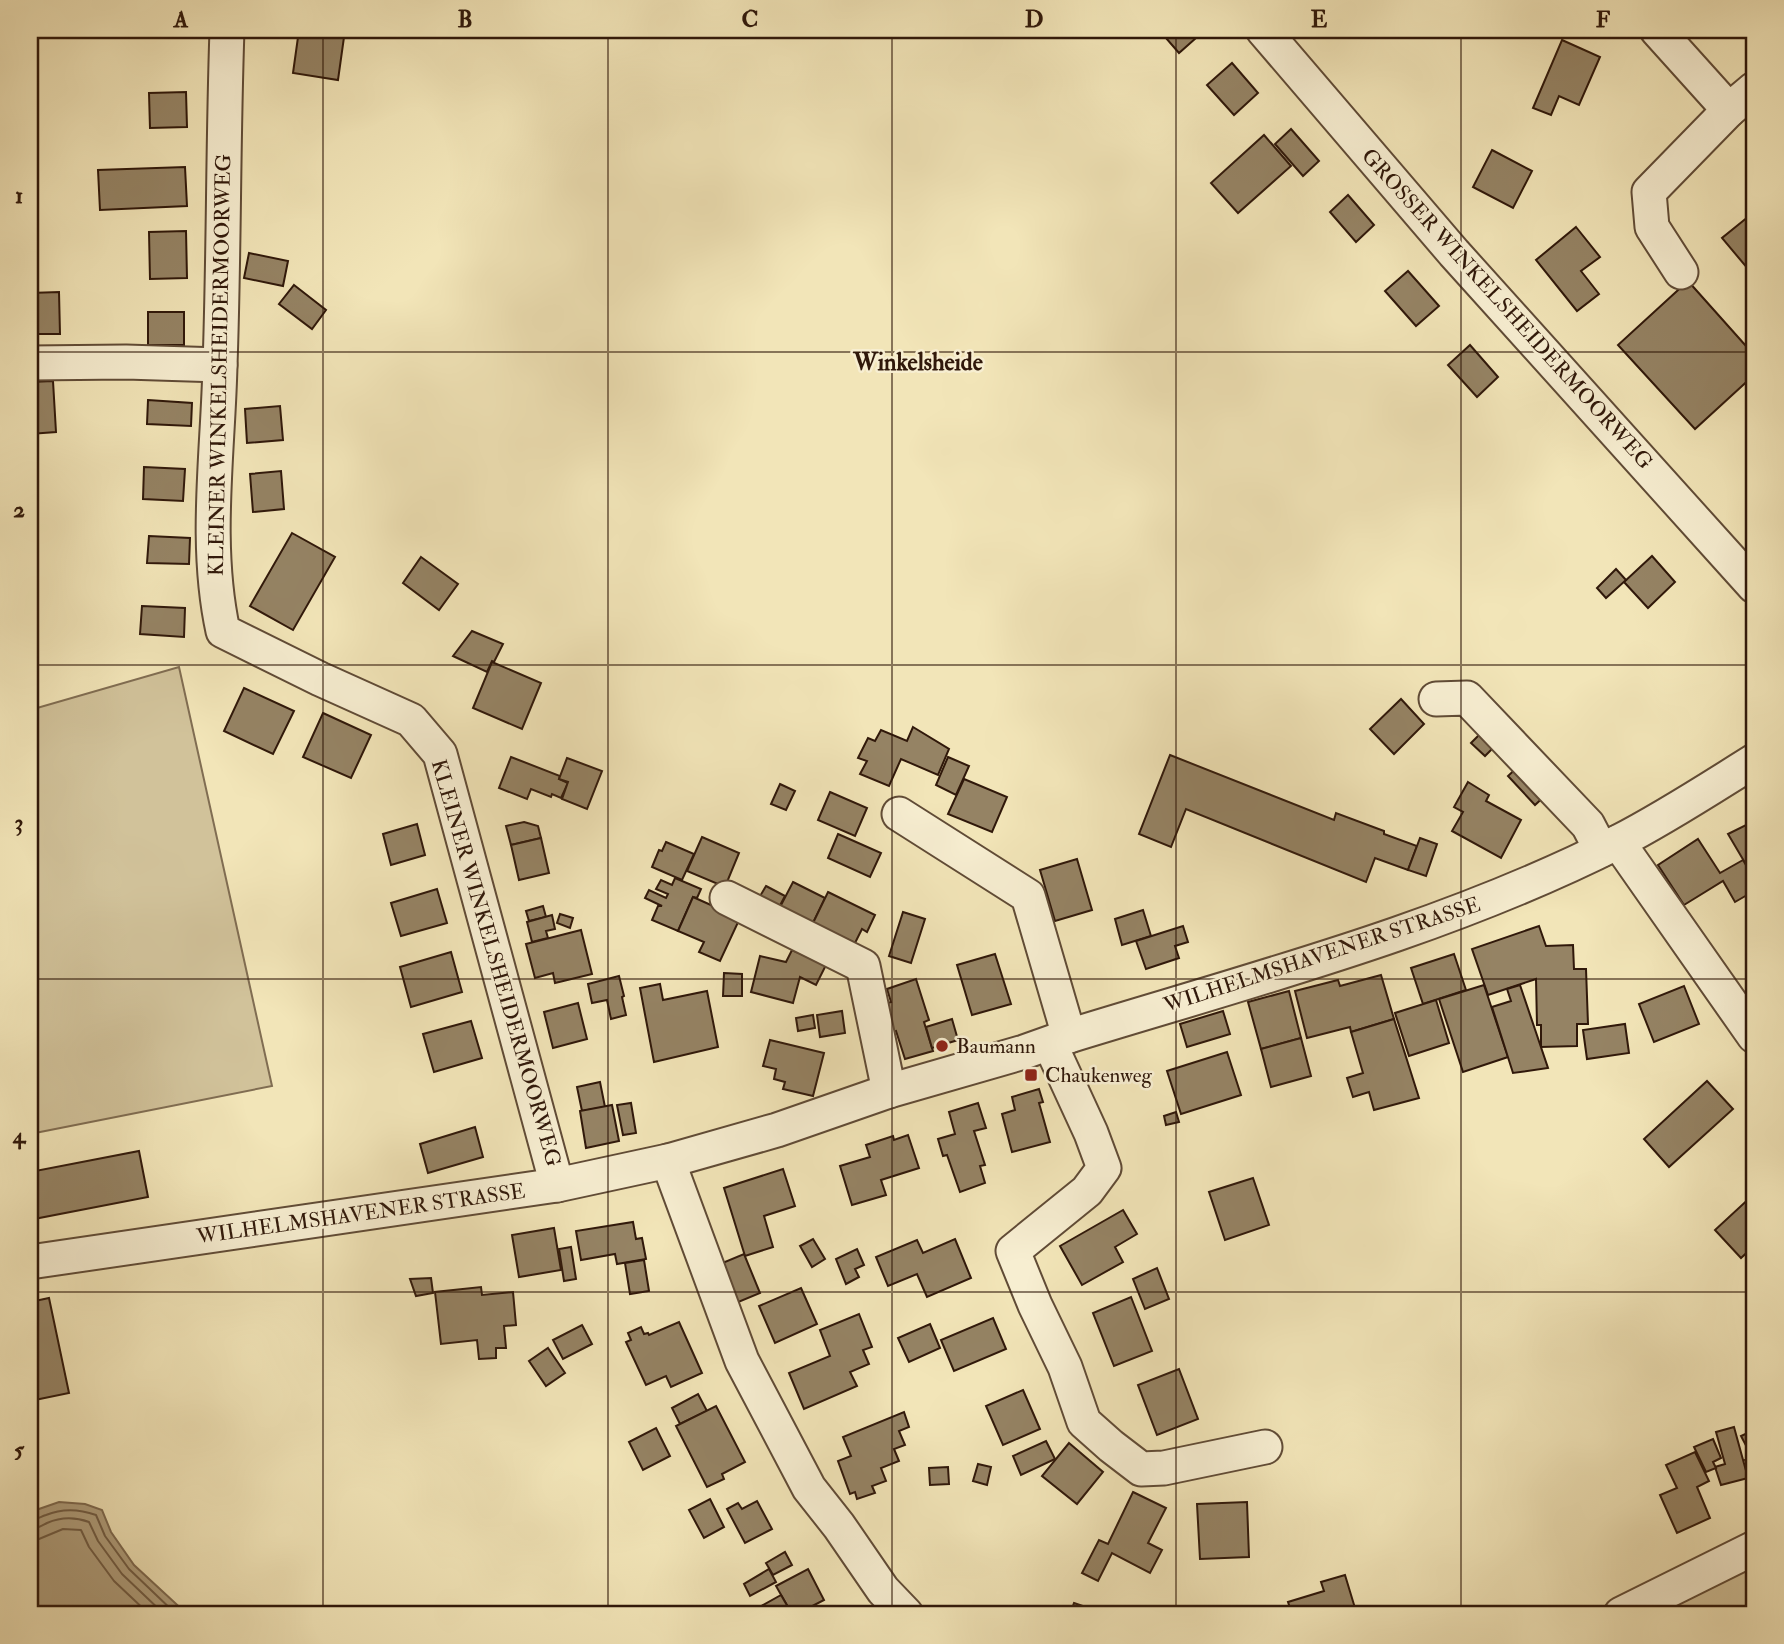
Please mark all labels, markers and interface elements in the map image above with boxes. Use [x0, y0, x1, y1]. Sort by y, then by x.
text: A [173, 5, 189, 34]
text: B [457, 5, 473, 34]
text: C [742, 5, 758, 34]
text: D [1025, 5, 1043, 34]
text: E [1311, 5, 1328, 34]
text: F [1596, 5, 1611, 34]
street label: GROSSER WINKELSHEIDERMOORWEG [1356, 143, 1658, 475]
street label: KLEINER WINKELSHEIDERMOORWEG [203, 154, 237, 576]
text: 1 [15, 181, 23, 210]
district label: Winkelsheide [852, 347, 983, 378]
text: 2 [13, 495, 25, 524]
street label: KLEINER WINKELSHEIDERMOORWEG [425, 756, 567, 1170]
text: 3 [15, 808, 23, 837]
street label: WILHELMSHAVENER STRASSE [1159, 891, 1484, 1019]
place label: Baumann [956, 1033, 1036, 1060]
marker: Baumann [934, 1038, 950, 1054]
place label: Chaukenweg [1045, 1062, 1153, 1089]
marker: Chaukenweg [1023, 1067, 1039, 1083]
text: 4 [12, 1121, 27, 1150]
street label: WILHELMSHAVENER STRASSE [194, 1178, 527, 1251]
text: 5 [14, 1435, 25, 1464]

